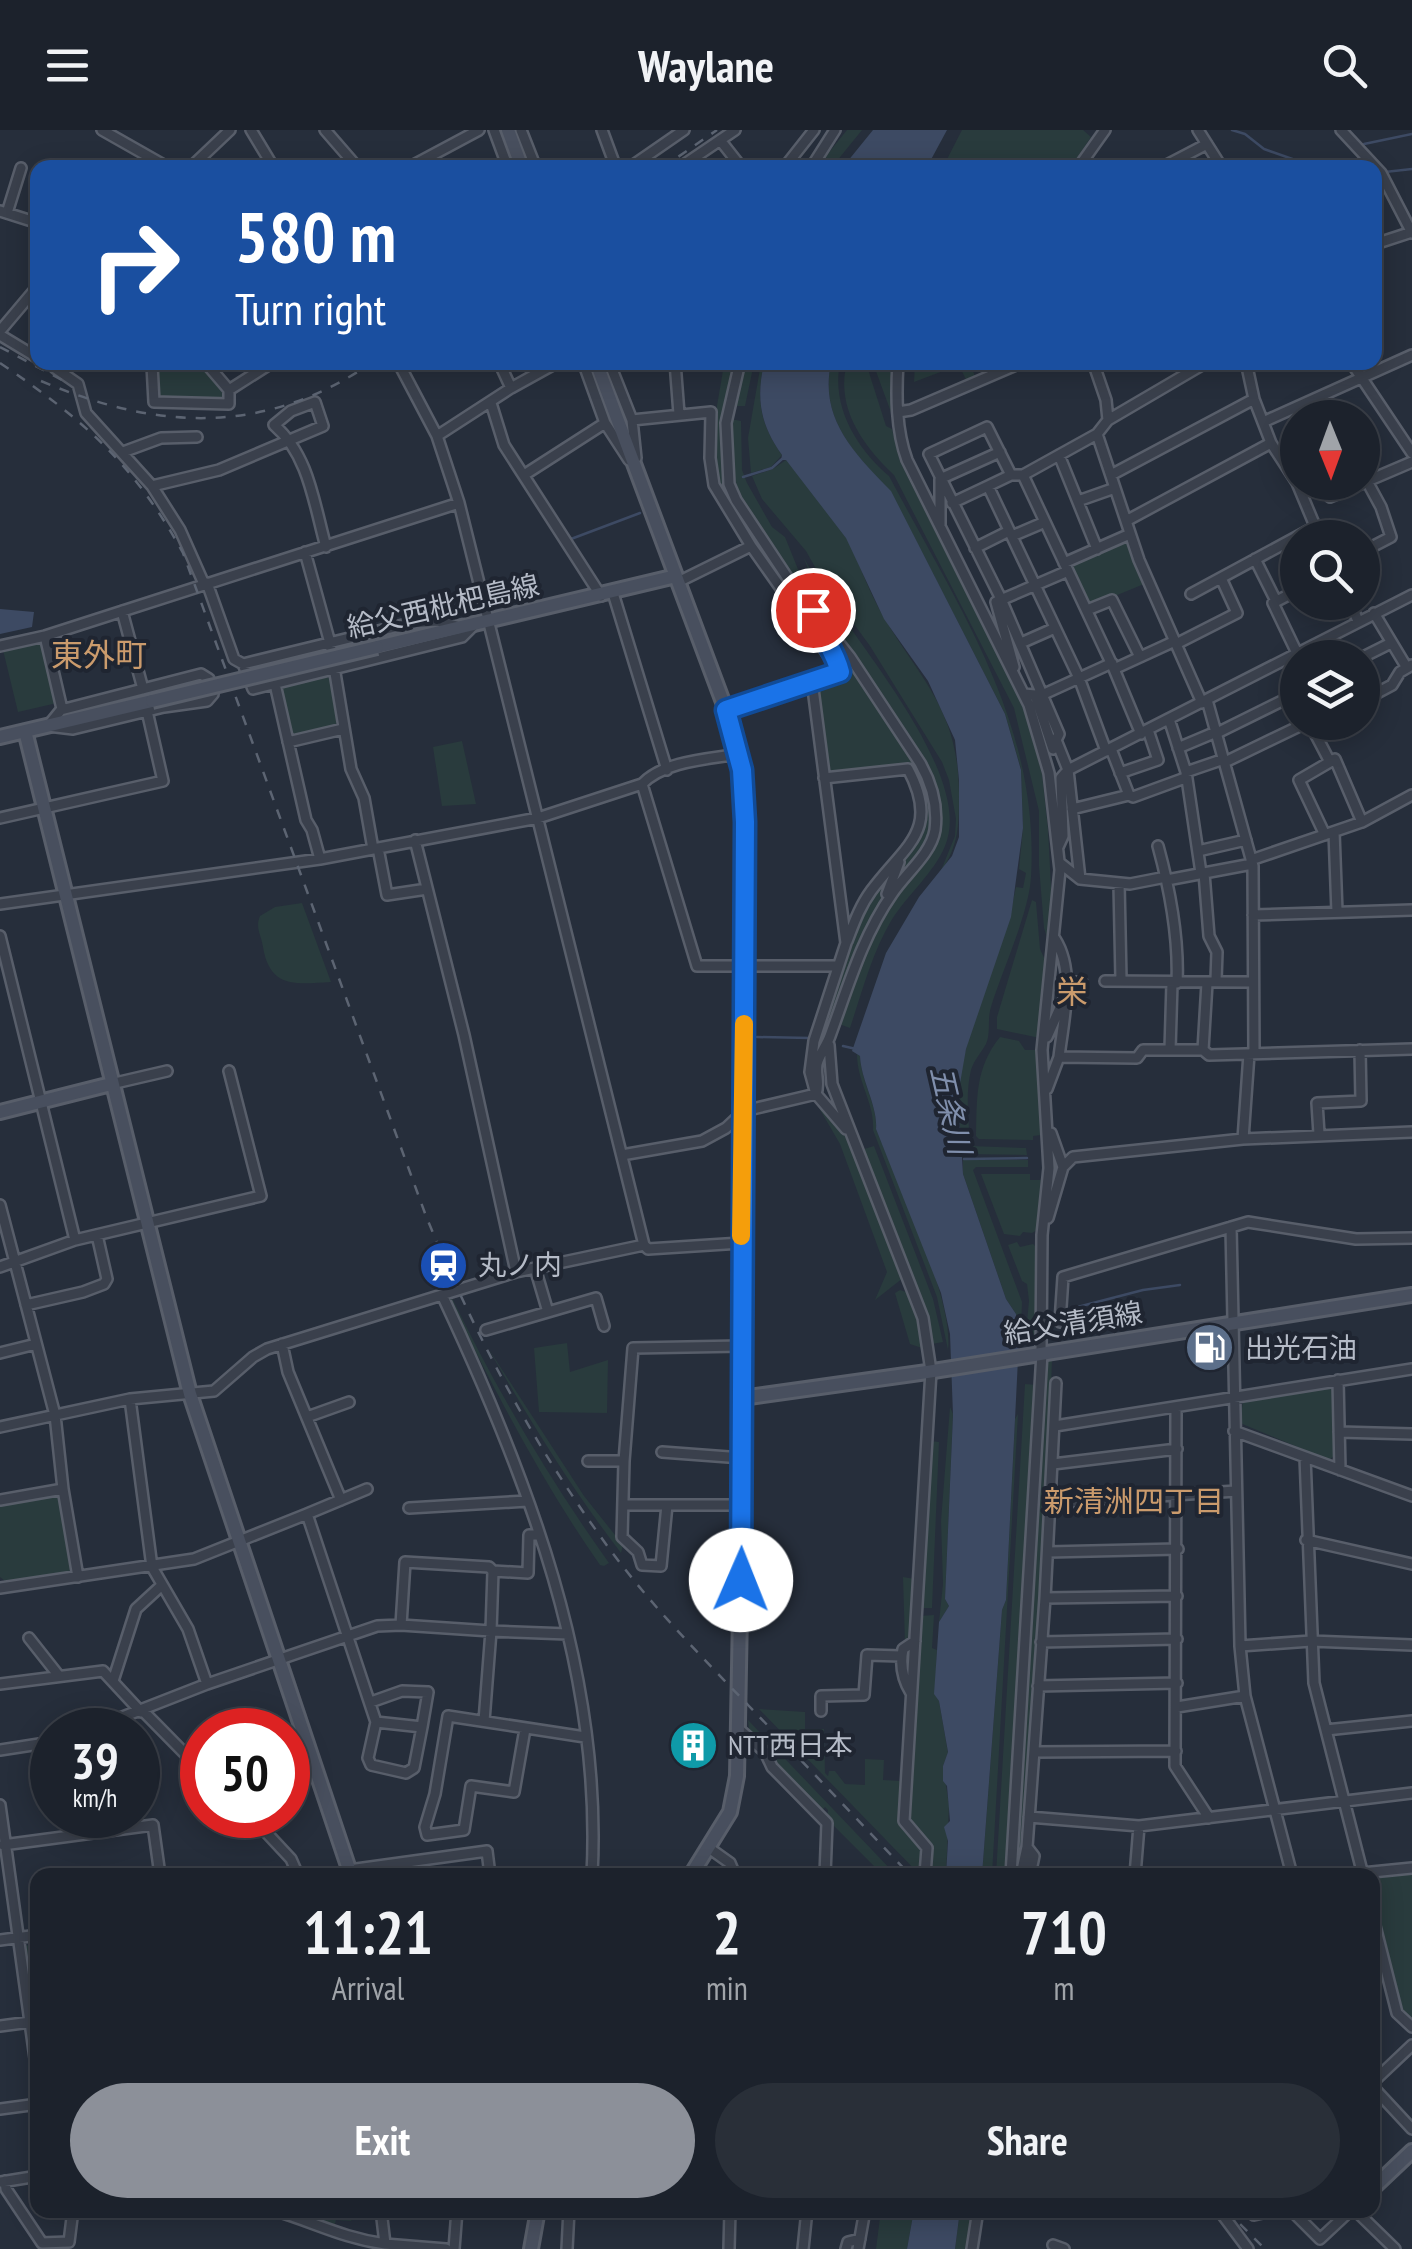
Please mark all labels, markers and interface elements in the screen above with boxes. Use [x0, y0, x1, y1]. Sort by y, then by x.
text: Waylane [638, 36, 774, 94]
icon: menu [40, 38, 95, 93]
icon: search [1317, 38, 1372, 93]
text: 580 m [235, 191, 396, 281]
icon: right [70, 200, 200, 330]
text: Turn right [235, 279, 386, 337]
north arrow [1280, 400, 1380, 500]
map controls [1280, 400, 1380, 740]
button: search [1280, 520, 1380, 620]
street label: 給父西枇杷島線 [343, 565, 543, 646]
pin [771, 568, 856, 653]
icon: arrive [786, 583, 841, 638]
district label: 東外町 [51, 633, 147, 675]
button: layers [1280, 640, 1380, 740]
district label: 栄 [1056, 970, 1088, 1012]
water label: 五条川 [922, 1061, 981, 1161]
station icon: 丸ノ内 [417, 1239, 469, 1291]
place label: 丸ノ内 [478, 1246, 562, 1283]
street label: 給父清須線 [1001, 1293, 1145, 1352]
fuel station icon: 出光石油 [1184, 1322, 1236, 1374]
place label: 出光石油 [1245, 1329, 1357, 1366]
district label: 新清洲四丁目 [1044, 1481, 1224, 1520]
position arrow [689, 1528, 793, 1632]
speed limit sign: 50 [180, 1708, 310, 1838]
building icon: NTT西日本 [667, 1719, 719, 1771]
place label: NTT西日本 [728, 1726, 853, 1763]
text: 39 [71, 1728, 119, 1793]
text: km/h [73, 1782, 117, 1814]
text: 11:21 [303, 1893, 433, 1971]
text: 2 [713, 1893, 741, 1971]
text: 710 [1021, 1893, 1107, 1971]
text: Arrival [332, 1967, 404, 2009]
text: min [706, 1967, 748, 2009]
text: m [1053, 1967, 1074, 2009]
button: Exit [70, 2083, 695, 2198]
button: Share [715, 2083, 1340, 2198]

